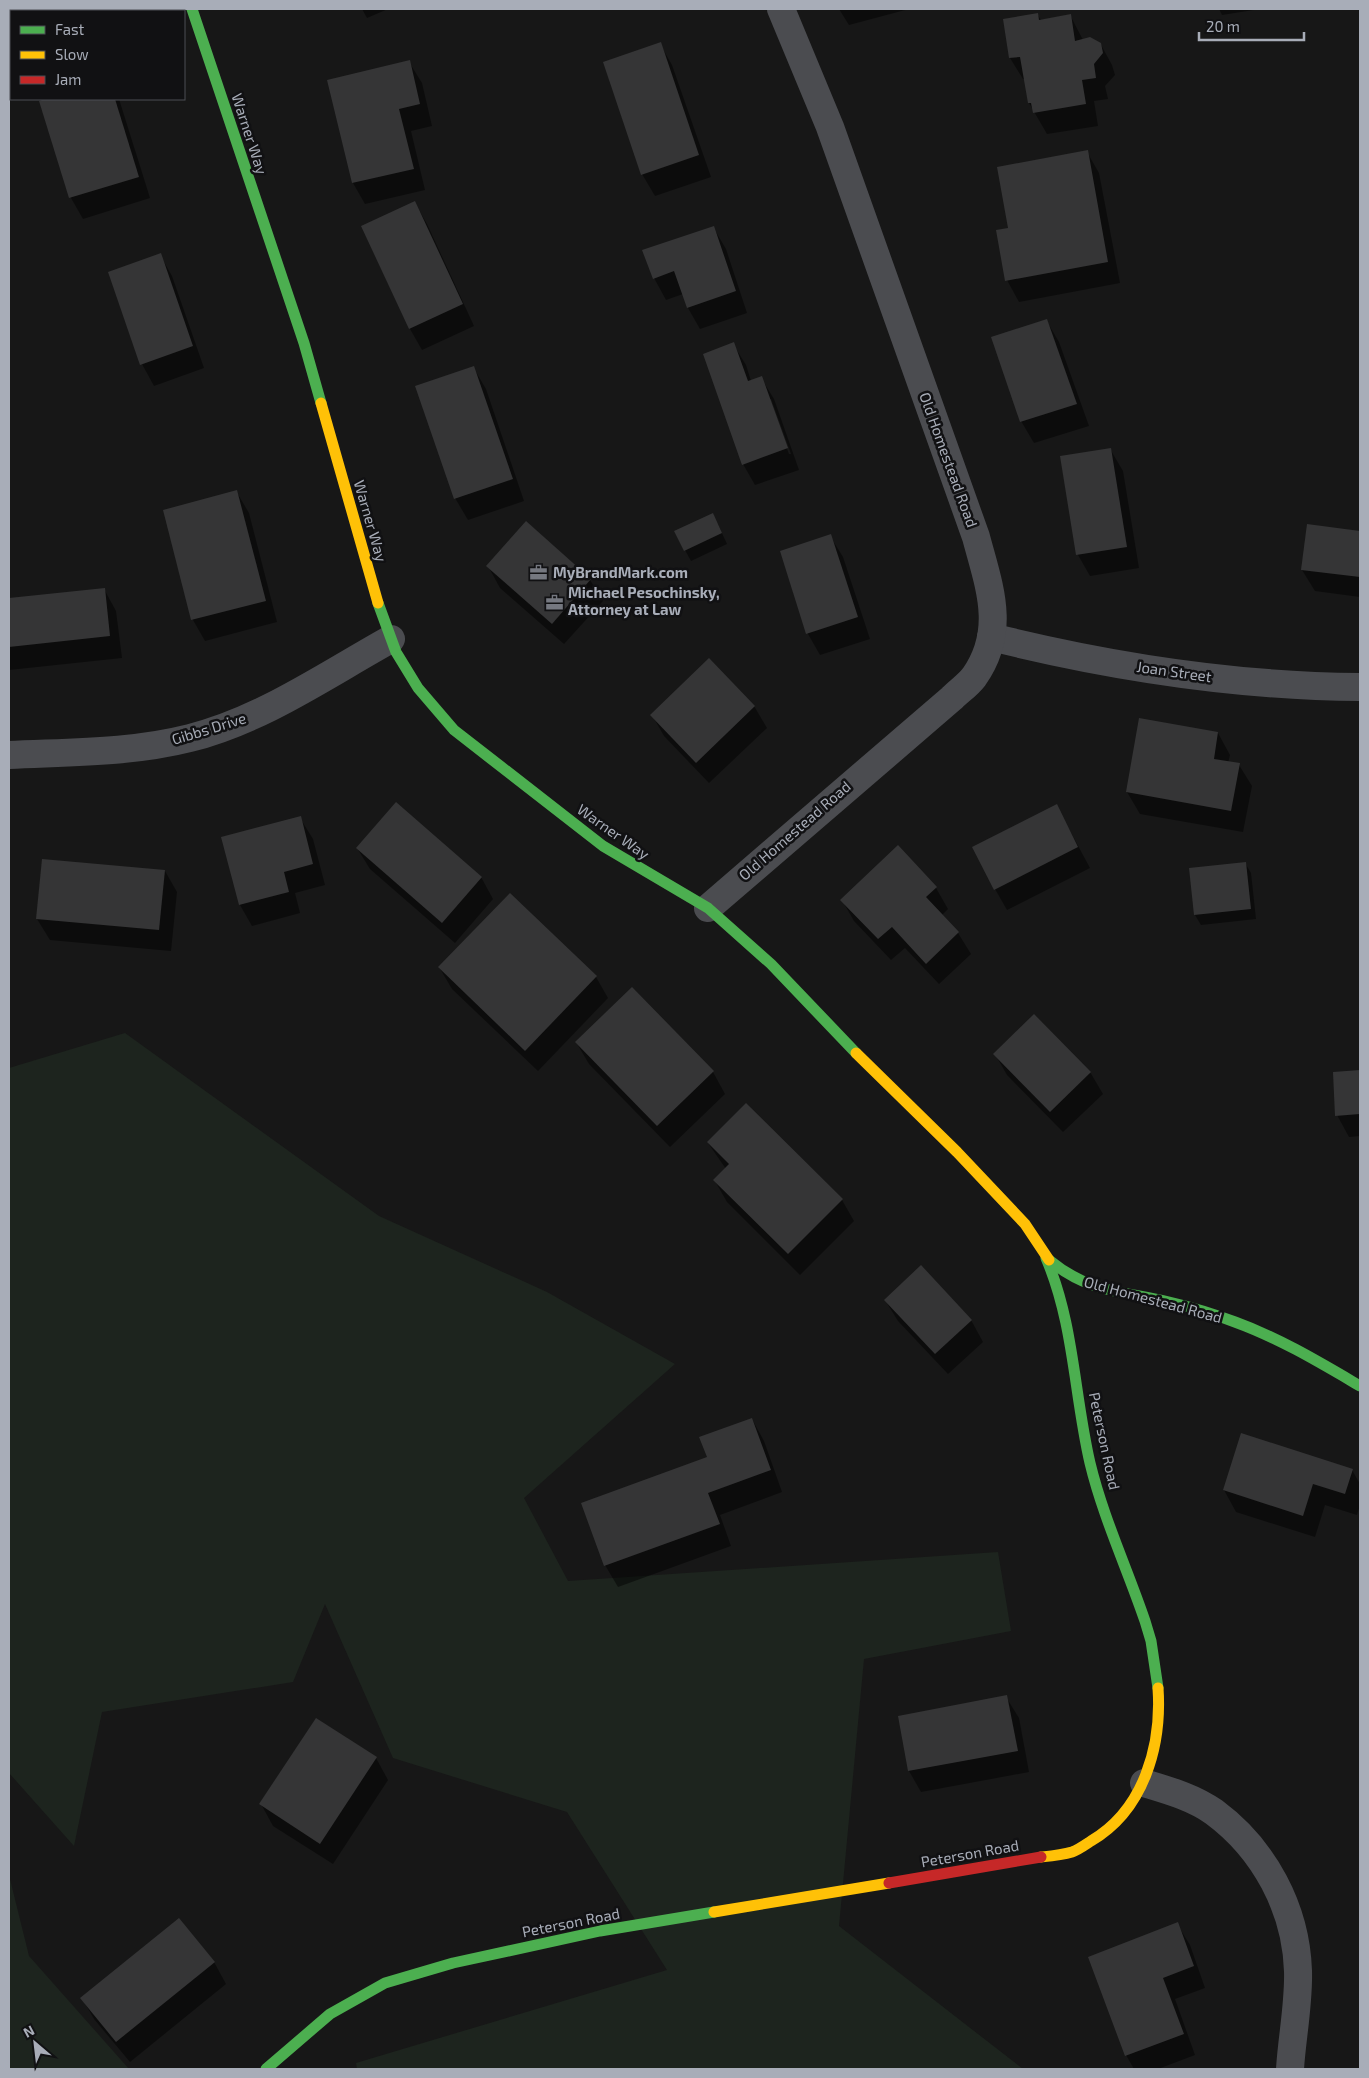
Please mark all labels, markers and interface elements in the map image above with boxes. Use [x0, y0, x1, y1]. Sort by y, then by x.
legend [10, 10, 185, 100]
scale bar [1199, 10, 1304, 42]
text: 20 m [1206, 17, 1240, 35]
text: Fast [55, 20, 85, 38]
text: Slow [55, 45, 89, 63]
text: Jam [55, 70, 81, 88]
street label: Warner Way [228, 91, 272, 177]
street label: Old Homestead Road [916, 390, 982, 530]
street label: Warner Way [351, 478, 391, 564]
office icon: MyBrandMark.com [529, 563, 549, 583]
place label: MyBrandMark.com [553, 563, 688, 582]
place label: Michael Pesochinsky, Attorney at Law [568, 583, 720, 619]
office icon: Michael Pesochinsky, Attorney at Law [544, 592, 564, 612]
street label: Joan Street [1135, 657, 1213, 685]
street label: Gibbs Drive [169, 708, 248, 748]
street label: Old Homestead Road [735, 777, 854, 884]
street label: Warner Way [574, 800, 653, 863]
street label: Old Homestead Road [1082, 1272, 1224, 1326]
street label: Peterson Road [1086, 1390, 1124, 1491]
street label: Peterson Road [919, 1836, 1020, 1871]
street label: Peterson Road [520, 1904, 621, 1940]
north arrow [10, 2018, 60, 2068]
text: N [20, 2021, 37, 2041]

